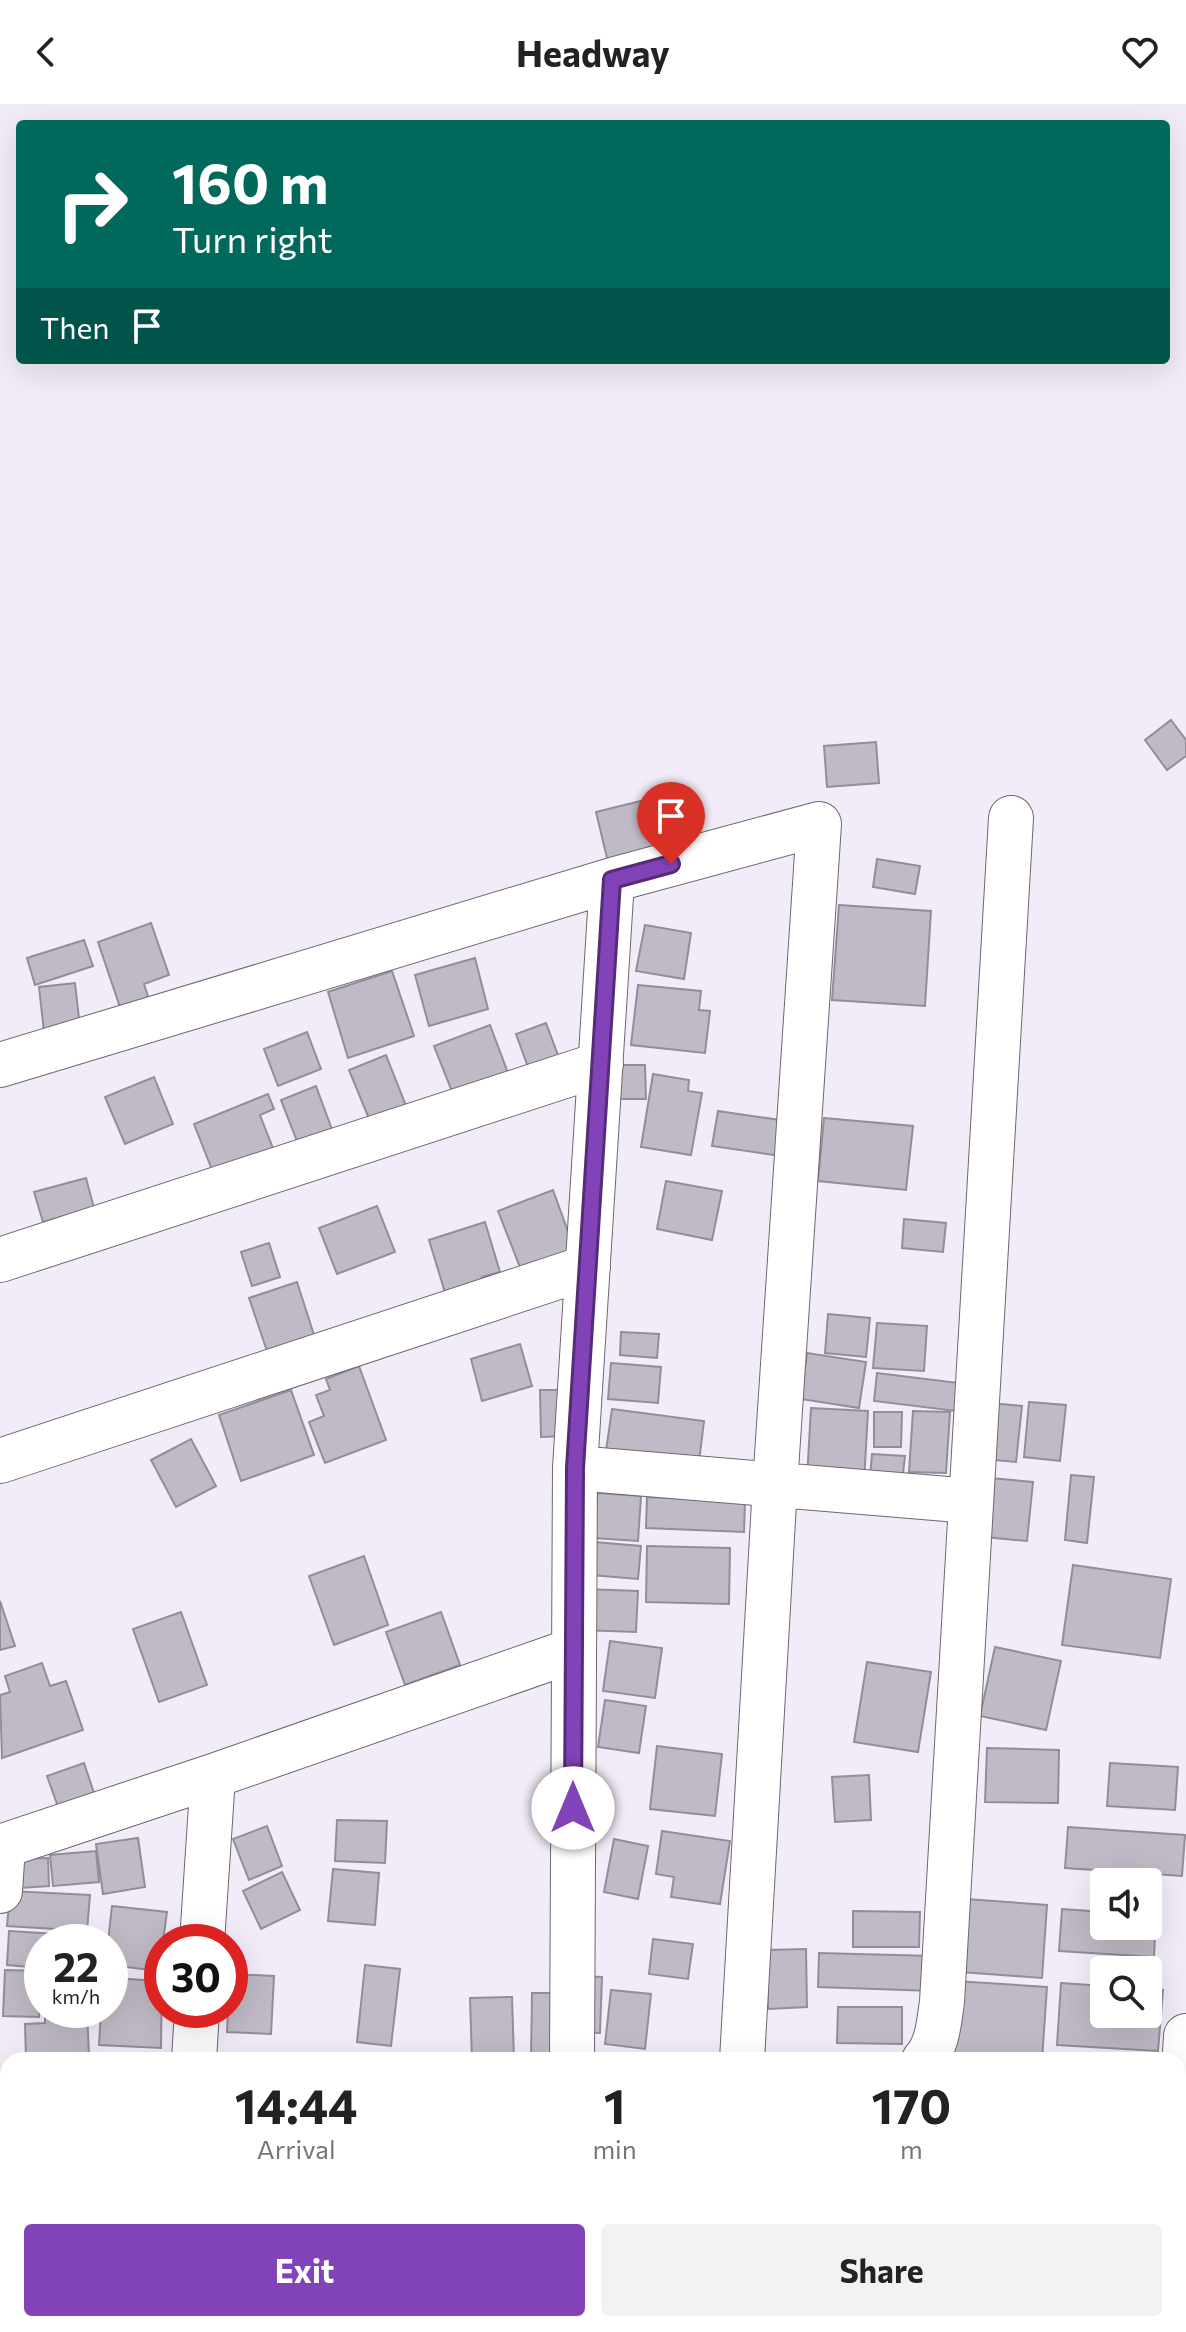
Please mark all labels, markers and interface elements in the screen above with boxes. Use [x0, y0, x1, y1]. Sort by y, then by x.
icon: back [24, 30, 68, 74]
text: Headway [516, 30, 670, 74]
icon: heart [1118, 30, 1162, 74]
text: 160 m [172, 147, 329, 216]
icon: right [40, 152, 144, 256]
text: Turn right [172, 216, 333, 260]
icon: arrive [125, 304, 169, 348]
text: Then [40, 308, 109, 345]
pin [637, 782, 705, 864]
icon: arrive [649, 794, 693, 838]
position arrow [531, 1766, 615, 1850]
map controls [1090, 1868, 1162, 2028]
button: sound [1090, 1868, 1162, 1940]
speed limit sign: 30 [144, 1924, 248, 2028]
text: 22 [53, 1941, 99, 1990]
button: search [1090, 1956, 1162, 2028]
text: km/h [52, 1984, 100, 2008]
text: 14:44 [235, 2075, 358, 2134]
text: 1 [604, 2075, 625, 2134]
text: 170 [871, 2075, 951, 2134]
text: Arrival [257, 2133, 336, 2164]
text: min [592, 2133, 637, 2164]
text: m [900, 2133, 923, 2164]
button: Exit [24, 2224, 585, 2316]
button: Share [601, 2224, 1162, 2316]

